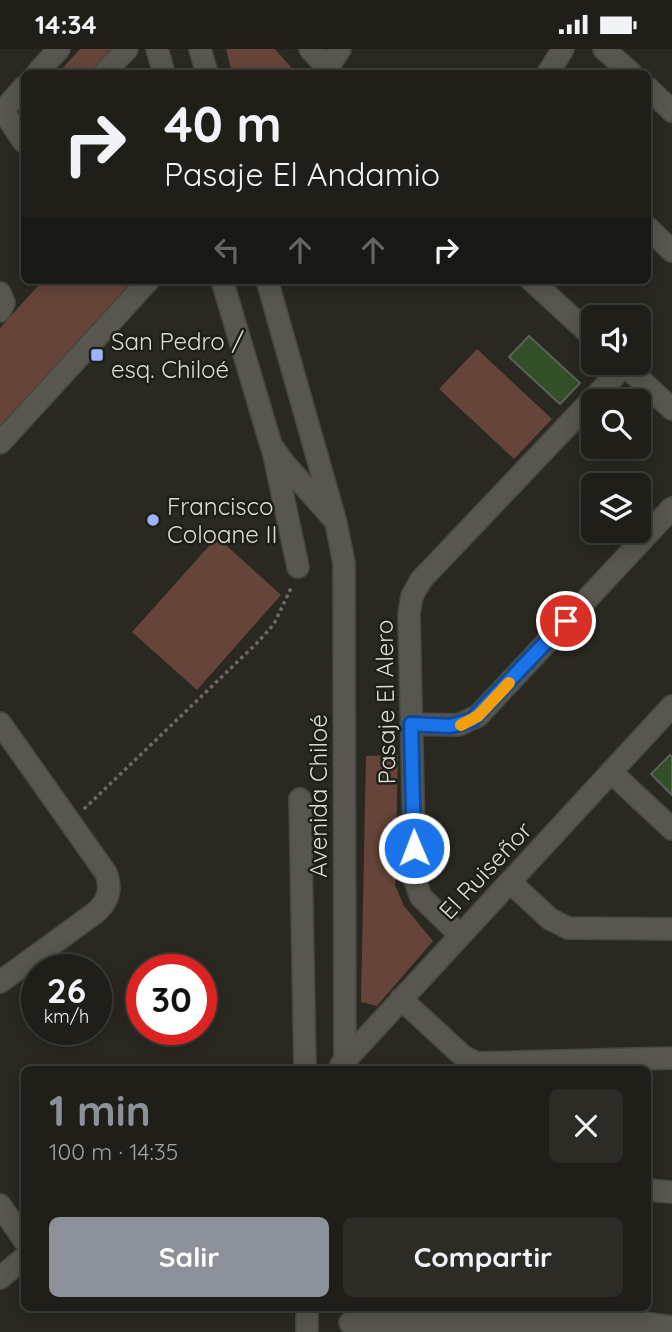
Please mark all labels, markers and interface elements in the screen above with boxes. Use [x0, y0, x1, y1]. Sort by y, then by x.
text: 14:34 [35, 8, 97, 41]
text: 40 m [164, 93, 282, 154]
icon: right [49, 98, 140, 189]
text: Pasaje El Andamio [164, 154, 440, 194]
icon: left [208, 231, 246, 269]
icon: ahead [281, 231, 319, 269]
icon: ahead [354, 231, 392, 269]
icon: right [427, 231, 465, 269]
map controls [581, 305, 651, 543]
button: sound [581, 305, 651, 375]
place label: San Pedro / esq. Chiloé [111, 326, 244, 384]
marker: San Pedro / esq. Chiloé [89, 347, 105, 363]
button: search [581, 389, 651, 459]
button: layers [581, 473, 651, 543]
place label: Francisco Coloane II [167, 491, 277, 549]
marker: Francisco Coloane II [145, 512, 161, 528]
pin [536, 591, 596, 651]
icon: arrive [547, 602, 585, 640]
street label: Pasaje El Alero [369, 619, 401, 785]
street label: Avenida Chiloé [303, 714, 333, 878]
position arrow [377, 811, 451, 885]
street label: El Ruiseñor [432, 815, 538, 925]
speed limit sign: 30 [126, 954, 217, 1045]
text: 26 [47, 968, 86, 1012]
text: km/h [44, 1005, 89, 1028]
text: 1 min [49, 1084, 151, 1137]
button: close [549, 1089, 623, 1163]
text: 100 m · 14:35 [49, 1137, 178, 1166]
button: Salir [49, 1217, 329, 1297]
button: Compartir [343, 1217, 623, 1297]

